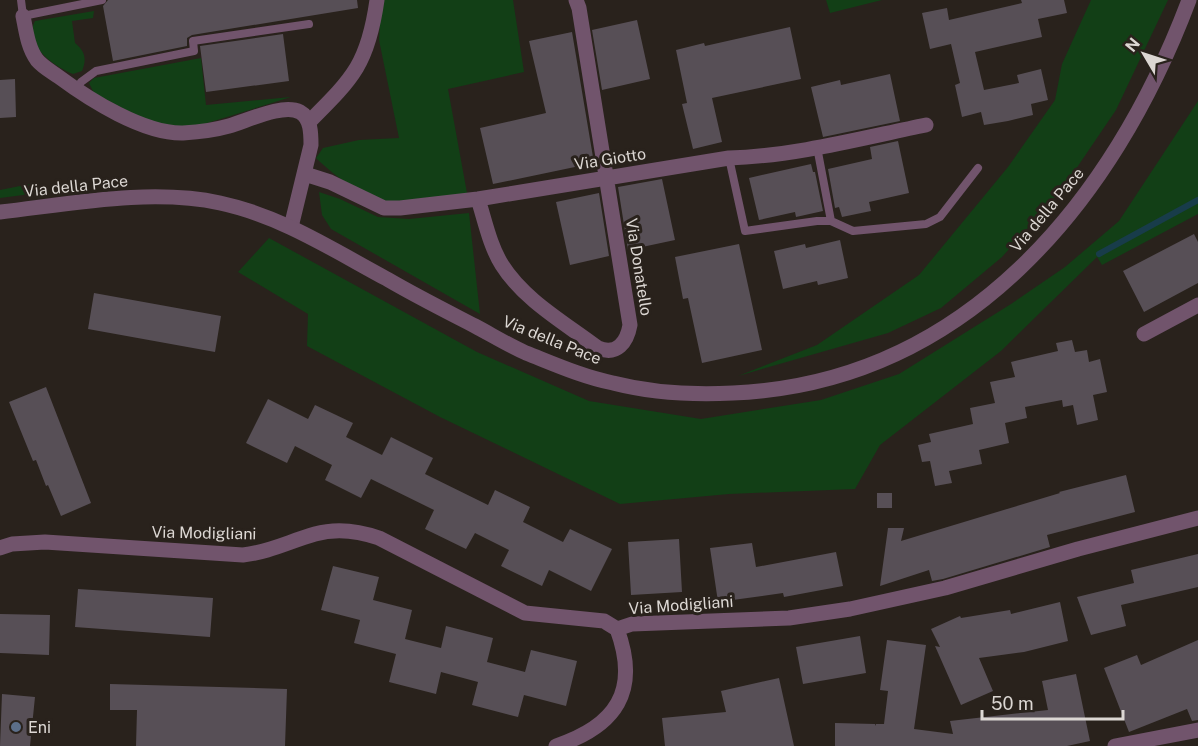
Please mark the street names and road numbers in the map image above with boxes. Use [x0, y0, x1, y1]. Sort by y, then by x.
street label: Via Giotto [573, 144, 647, 174]
street label: Via della Pace [1006, 164, 1088, 256]
street label: Via della Pace [23, 171, 129, 201]
street label: Via Donatello [622, 217, 656, 317]
street label: Via della Pace [500, 312, 604, 368]
street label: Via Modigliani [151, 523, 257, 543]
street label: Via Modigliani [628, 592, 734, 618]

